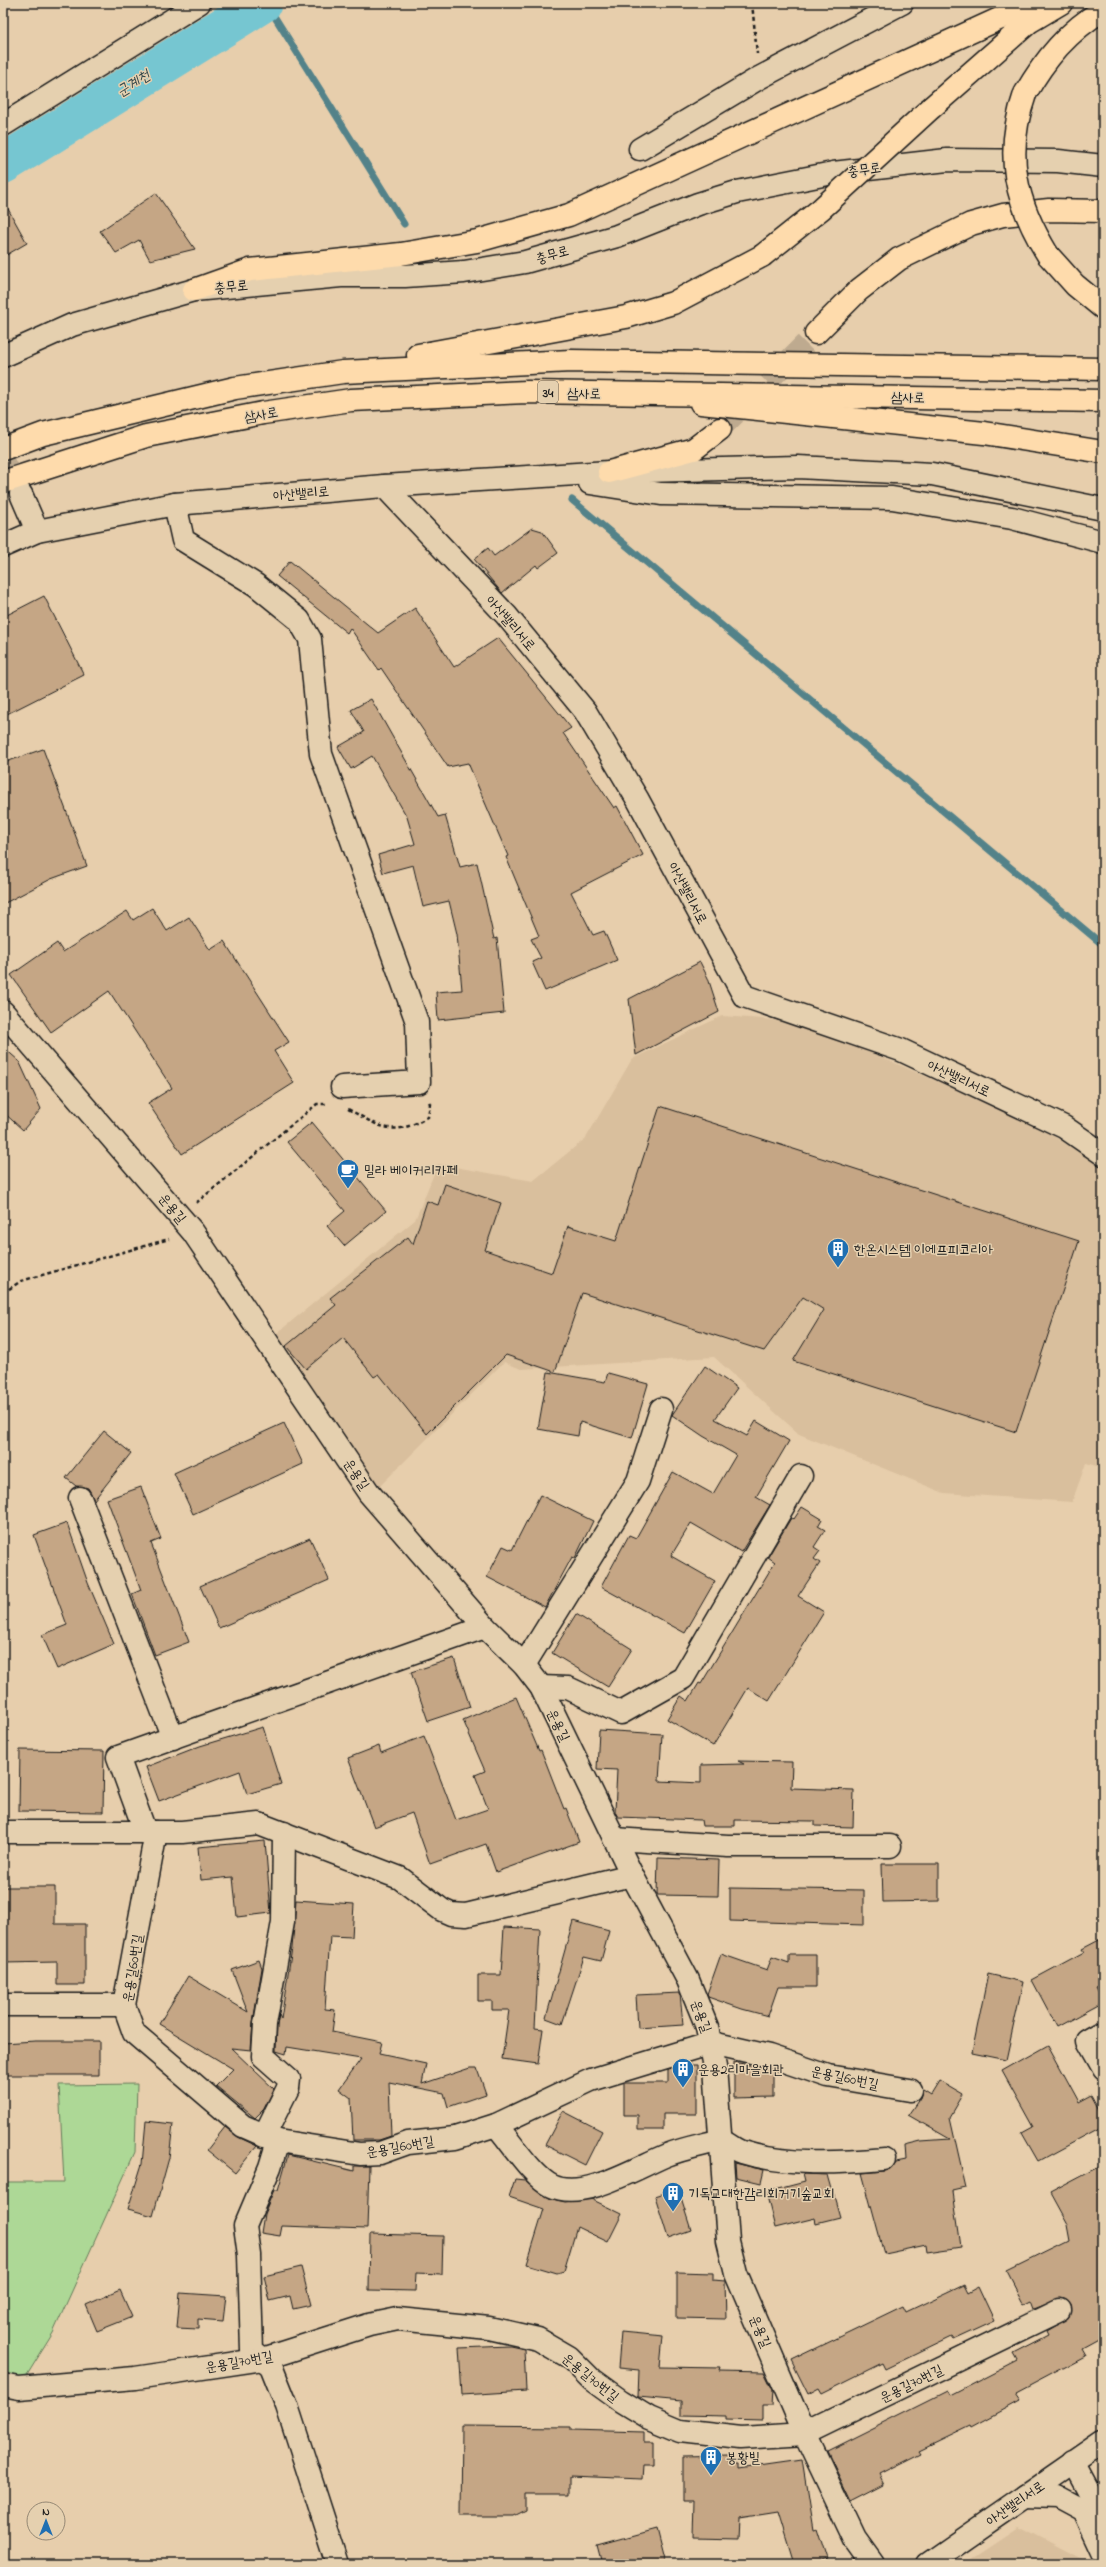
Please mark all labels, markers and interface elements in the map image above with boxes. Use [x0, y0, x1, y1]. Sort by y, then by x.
water label: 군계천 [112, 64, 156, 103]
street label: 충무로 [846, 158, 882, 183]
street label: 충무로 [533, 241, 572, 270]
street label: 충무로 [213, 275, 249, 300]
road number: 34 [538, 381, 558, 403]
street label: 삼사로 [567, 384, 601, 405]
street label: 삼사로 [891, 388, 925, 409]
street label: 삼사로 [243, 402, 280, 429]
street label: 아산밸리로 [272, 482, 330, 507]
street label: 아산밸리서로 [480, 592, 540, 656]
street label: 아산밸리서로 [662, 859, 712, 928]
street label: 아산밸리서로 [923, 1056, 993, 1103]
cafe icon: 밀라 베이커리카페 [335, 1157, 361, 1190]
place label: 밀라 베이커리카페 [364, 1161, 458, 1182]
street label: 운용길 [153, 1189, 191, 1229]
building icon: 한온시스템 이에프피코리아 [825, 1236, 851, 1269]
place label: 한온시스템 이에프피코리아 [854, 1240, 993, 1261]
street label: 운용길 [338, 1455, 374, 1495]
street label: 운용길 [541, 1706, 575, 1746]
street label: 운용길60번길 [118, 1932, 149, 2004]
street label: 운용길 [685, 1997, 717, 2037]
building icon: 운용2리마을회관 [670, 2056, 696, 2089]
place label: 운용2리마을회관 [698, 2060, 784, 2081]
street label: 운용길60번길 [809, 2061, 881, 2096]
street label: 운용길60번길 [365, 2131, 437, 2164]
building icon: 기독교대한감리회거기숲교회 [660, 2180, 686, 2213]
place label: 기독교대한감리회거기숲교회 [688, 2184, 834, 2205]
street label: 운용길 [743, 2312, 776, 2352]
street label: 운용길70번길 [204, 2346, 275, 2379]
street label: 운용길70번길 [557, 2349, 624, 2408]
street label: 운용길70번길 [876, 2360, 948, 2409]
building icon: 봉황빌 [698, 2444, 724, 2477]
place label: 봉황빌 [726, 2448, 761, 2469]
street label: 아산밸리서로 [982, 2476, 1050, 2532]
north arrow [26, 2501, 66, 2541]
text: N [42, 2504, 50, 2520]

